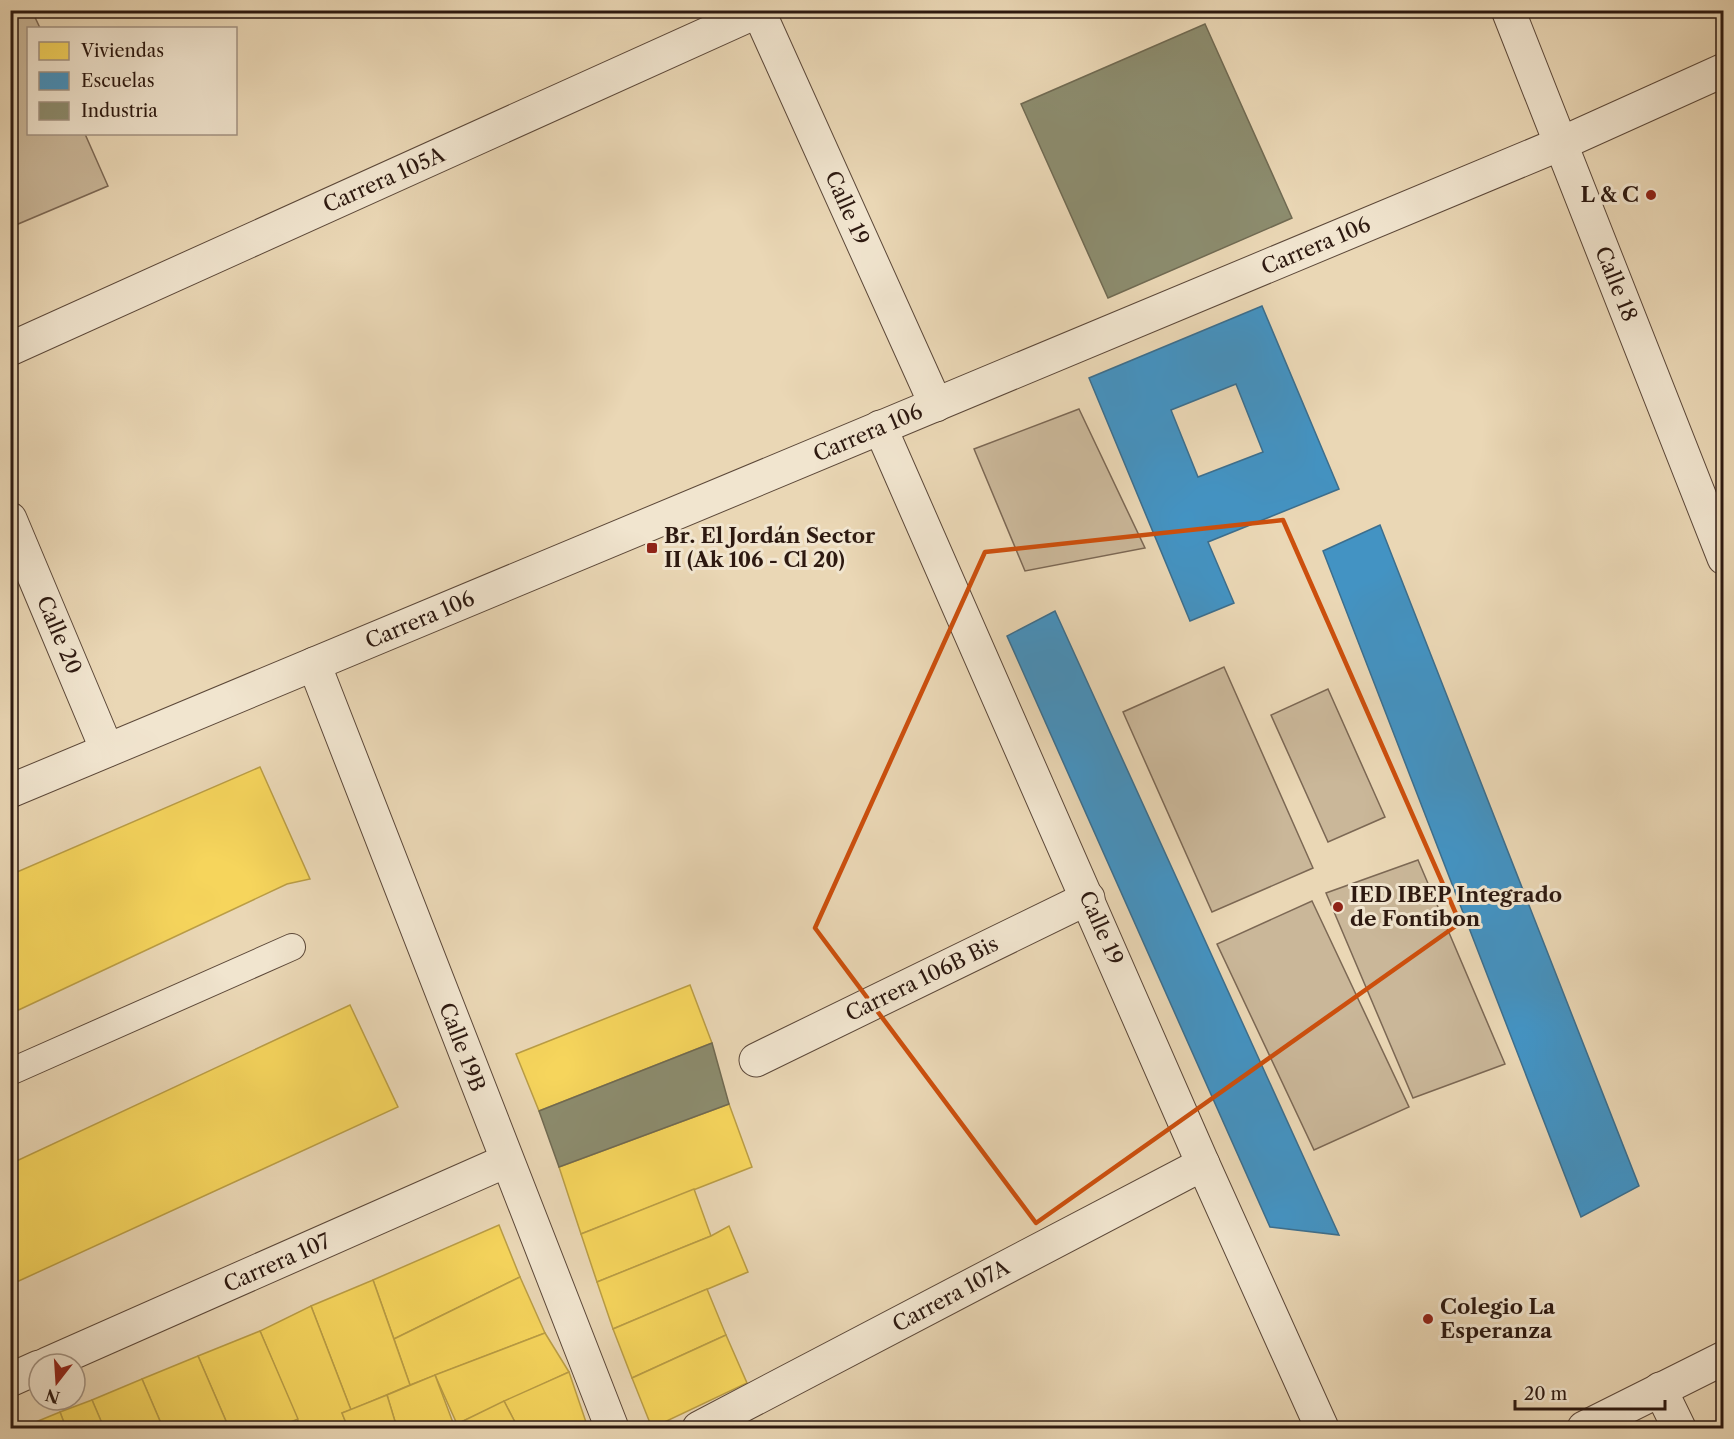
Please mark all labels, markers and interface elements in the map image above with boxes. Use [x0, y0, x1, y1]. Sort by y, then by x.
legend [27, 27, 237, 135]
text: Viviendas [80, 40, 164, 62]
text: Escuelas [81, 70, 155, 92]
text: Industria [81, 100, 158, 122]
street label: Carrera 105A [319, 141, 449, 218]
street label: Calle 19 [820, 167, 875, 249]
place label: L & C [1580, 182, 1639, 207]
marker: L & C [1644, 188, 1658, 202]
street label: Carrera 106 [1258, 211, 1374, 280]
street label: Calle 18 [1590, 243, 1643, 325]
street label: Carrera 106 [810, 398, 926, 467]
place label: Br. El Jordán Sector II (Ak 106 - Cl 20) [664, 523, 876, 572]
marker: Br. El Jordán Sector II (Ak 106 - Cl 20) [645, 541, 659, 555]
street label: Carrera 106 [362, 585, 478, 654]
street label: Calle 20 [32, 592, 87, 678]
place label: IED IBEP Integrado de Fontibon [1350, 882, 1562, 931]
street label: Calle 19 [1074, 887, 1129, 969]
marker: IED IBEP Integrado de Fontibon [1331, 900, 1345, 914]
street label: Carrera 106B Bis [842, 931, 1002, 1026]
street label: Calle 19B [434, 999, 491, 1095]
street label: Carrera 107 [220, 1228, 335, 1297]
street label: Carrera 107A [888, 1254, 1014, 1337]
place label: Colegio La Esperanza [1440, 1294, 1556, 1343]
marker: Colegio La Esperanza [1421, 1312, 1435, 1326]
north arrow [27, 1352, 87, 1412]
scale bar [1515, 1373, 1665, 1411]
text: 20 m [1524, 1383, 1568, 1405]
text: N [43, 1385, 62, 1408]

